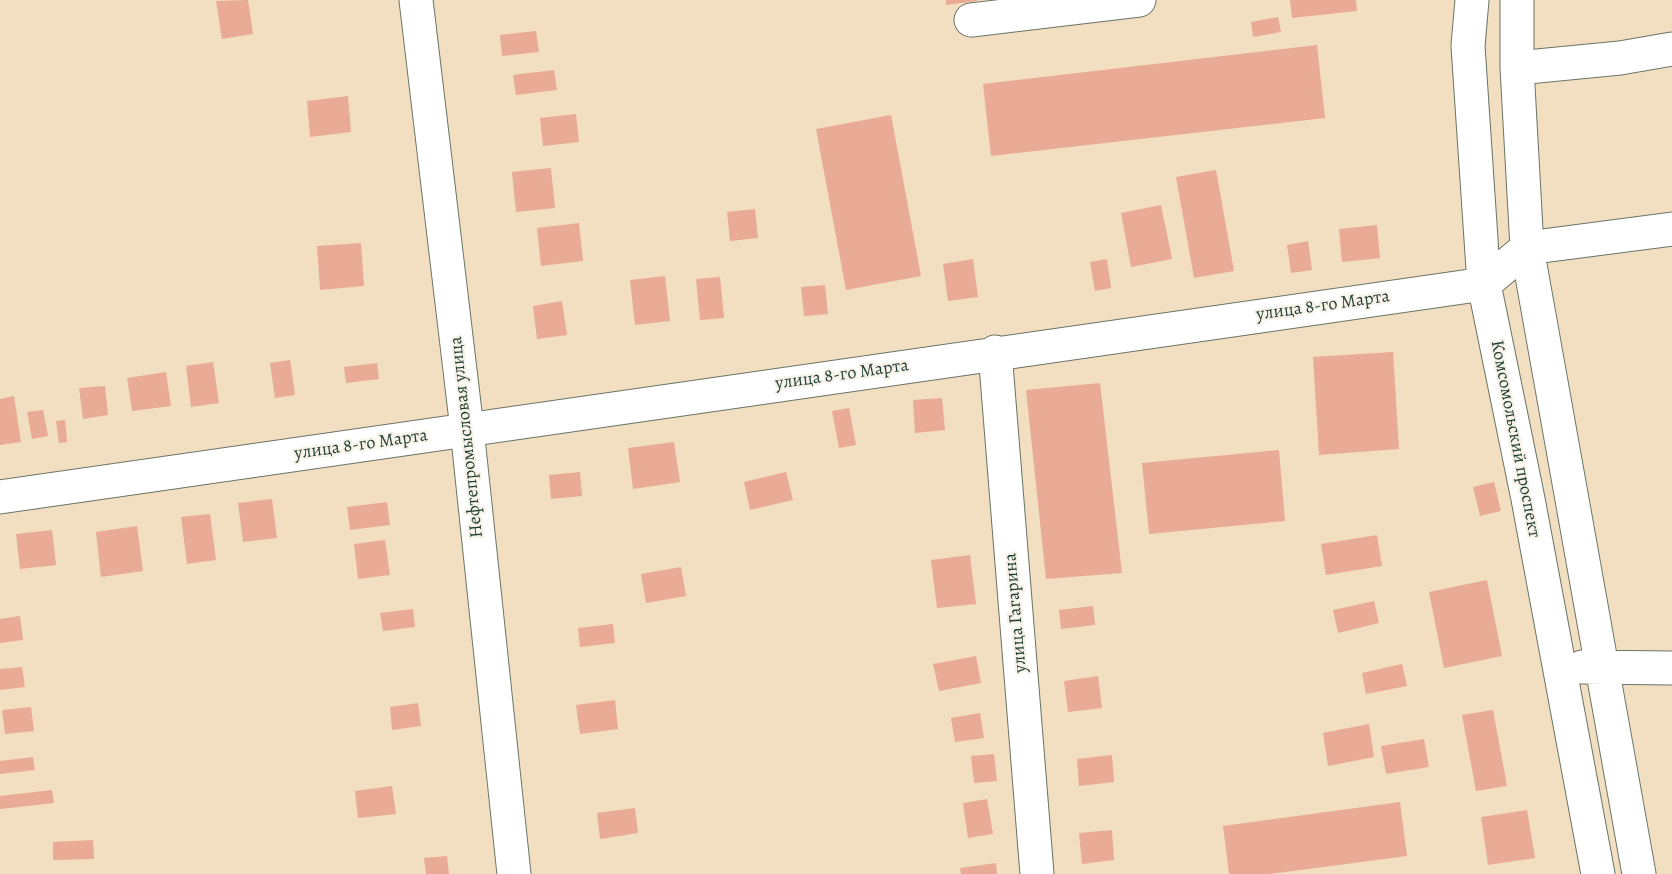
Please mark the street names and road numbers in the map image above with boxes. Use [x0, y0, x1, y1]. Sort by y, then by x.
street label: улица 8-го Марта [1255, 286, 1391, 326]
street label: Нефтепромысловая улица [446, 335, 488, 539]
street label: Комсомольский проспект [1485, 338, 1545, 540]
street label: улица 8-го Марта [774, 355, 910, 395]
street label: улица 8-го Марта [293, 425, 429, 465]
street label: улица Гагарина [1000, 552, 1032, 674]

